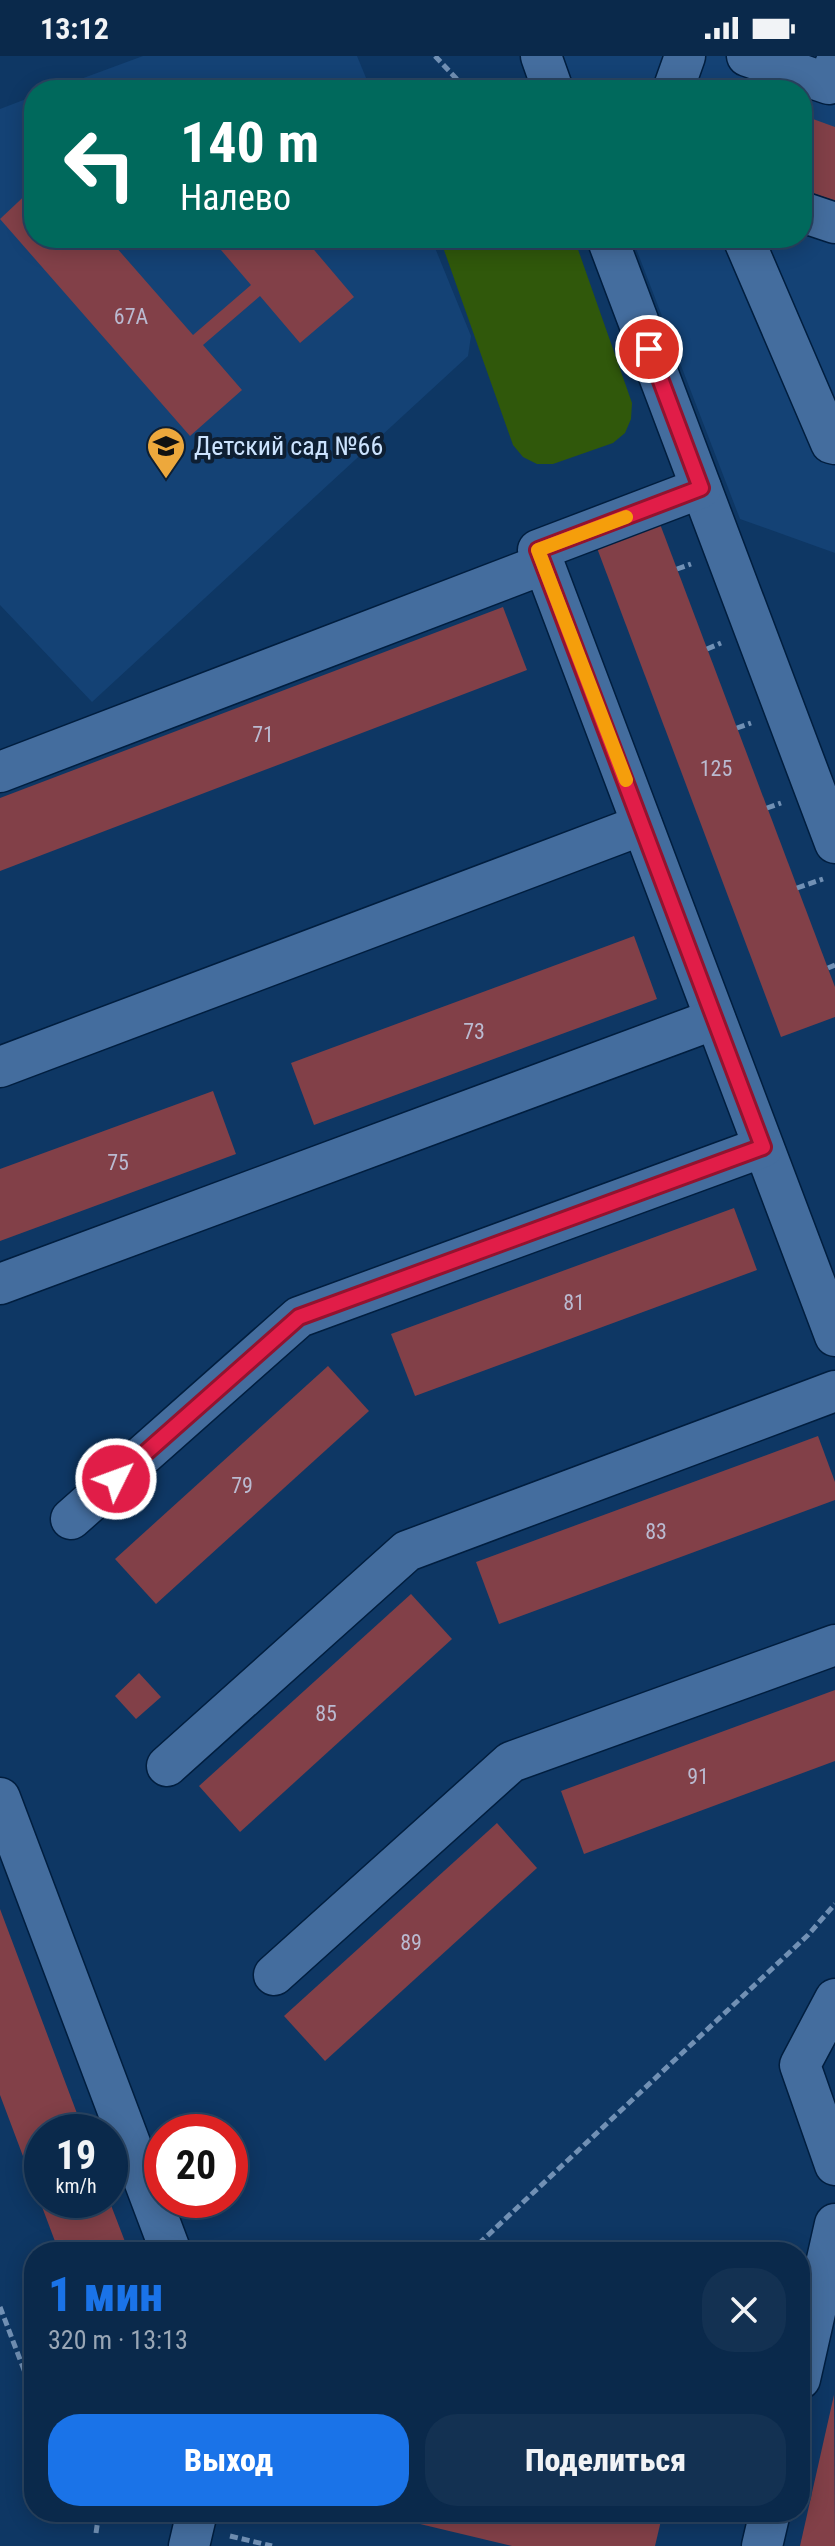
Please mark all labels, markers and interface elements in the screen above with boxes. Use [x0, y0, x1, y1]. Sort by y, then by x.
text: 13:12 [40, 11, 109, 46]
text: 140 m [180, 110, 319, 176]
icon: left [48, 112, 152, 216]
text: Налево [180, 177, 291, 219]
house number: 67А [114, 304, 149, 329]
pin [615, 315, 683, 383]
icon: arrive [627, 327, 671, 371]
school or university icon: Детский сад №66 [145, 425, 187, 480]
place label: Детский сад №66 [194, 431, 383, 461]
house number: 71 [252, 722, 274, 747]
house number: 125 [700, 756, 732, 781]
house number: 73 [463, 1019, 485, 1044]
house number: 75 [107, 1150, 129, 1175]
house number: 81 [563, 1290, 585, 1315]
position arrow [74, 1437, 158, 1521]
house number: 79 [231, 1473, 253, 1498]
house number: 83 [645, 1519, 667, 1544]
house number: 85 [315, 1701, 337, 1726]
house number: 91 [687, 1764, 709, 1789]
house number: 89 [400, 1930, 422, 1955]
speed limit sign: 20 [144, 2114, 248, 2218]
text: 19 [56, 2132, 96, 2179]
text: km/h [55, 2174, 97, 2198]
text: 1 мин [48, 2266, 163, 2323]
button: close [702, 2268, 786, 2352]
text: 320 m · 13:13 [48, 2325, 188, 2355]
button: Выход [48, 2414, 409, 2506]
button: Поделиться [425, 2414, 786, 2506]

